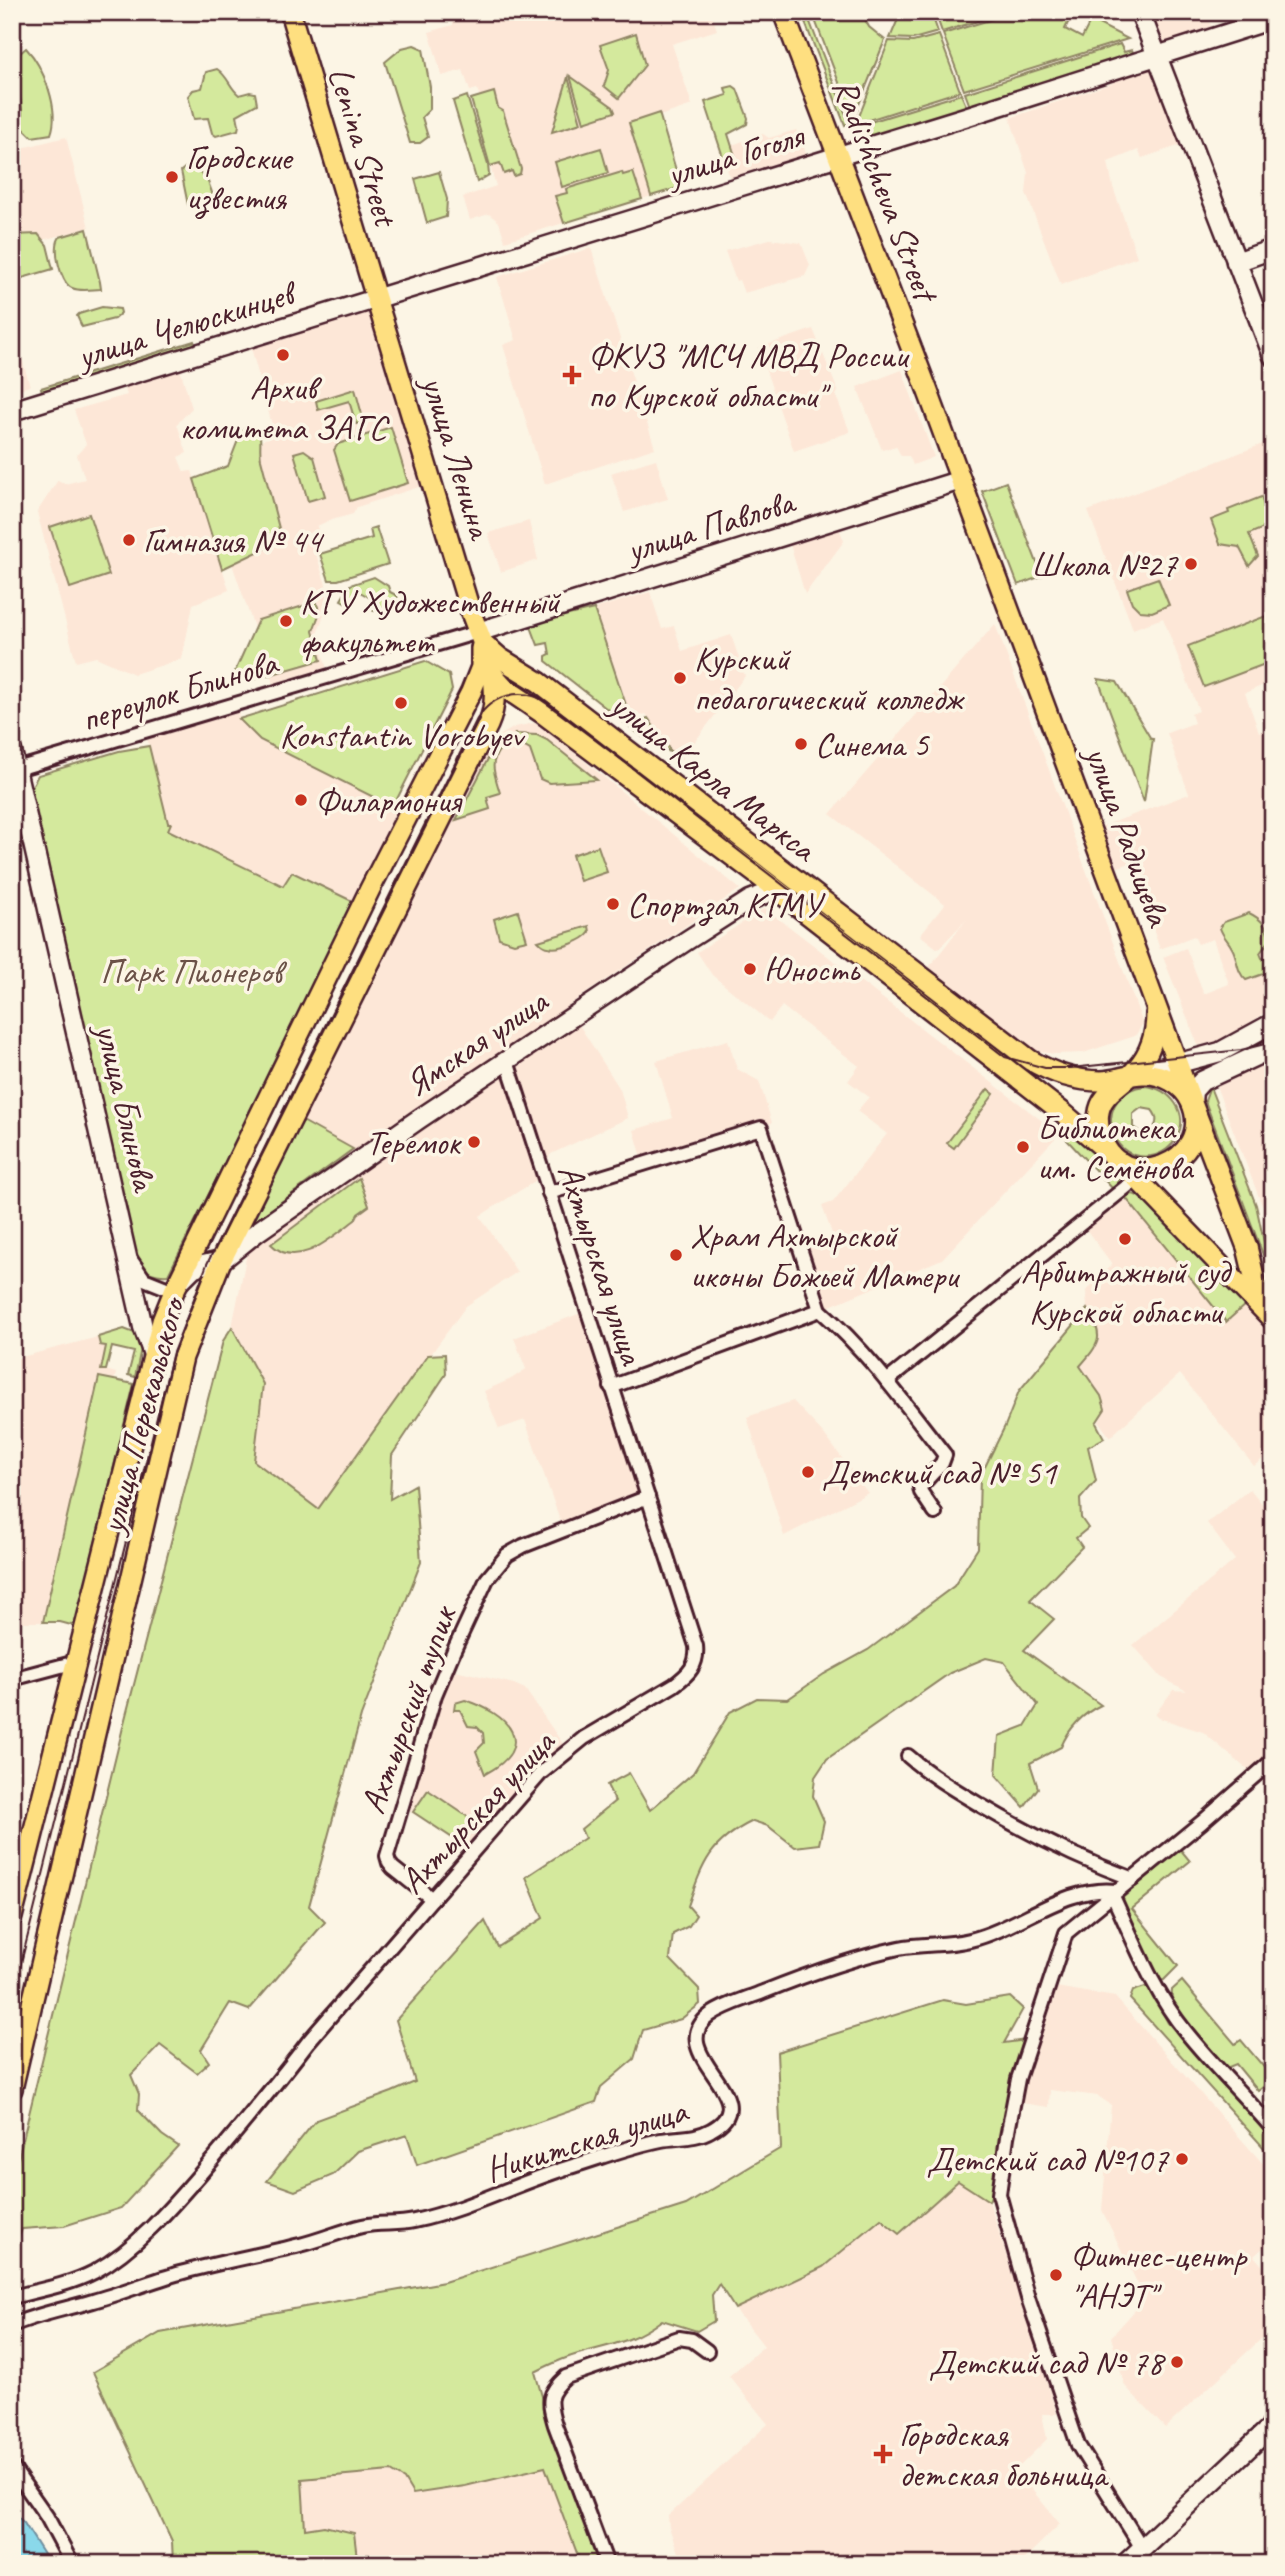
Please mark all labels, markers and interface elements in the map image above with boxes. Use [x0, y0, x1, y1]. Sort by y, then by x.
street label: Lenina Street [318, 62, 409, 234]
street label: Radishcheva Street [822, 72, 949, 310]
street label: улица Гоголя [660, 112, 811, 198]
place label: Городские известия [186, 135, 294, 220]
marker: Городские известия [164, 169, 180, 185]
street label: улица Челюскинцев [70, 269, 304, 380]
place label: ФКУЗ "МСЧ МВД России по Курской области" [588, 333, 910, 418]
marker: Архив комитета ЗАГС [275, 347, 291, 363]
place label: Архив комитета ЗАГС [180, 365, 390, 450]
marker: ФКУЗ "МСЧ МВД России по Курской области" [562, 365, 582, 385]
street label: улица Ленина [411, 369, 504, 546]
street label: улица Павлова [619, 479, 801, 573]
place label: Гимназия № 44 [143, 518, 325, 563]
marker: Гимназия № 44 [121, 532, 137, 548]
place label: Школа №27 [1031, 542, 1179, 587]
marker: Школа №27 [1183, 556, 1199, 572]
place label: КГУ Художественный факультет [300, 579, 562, 664]
marker: КГУ Художественный факультет [278, 613, 294, 629]
place label: Курский педагогический колледж [694, 636, 965, 721]
street label: переулок Блинова [76, 639, 285, 742]
marker: Курский педагогический колледж [672, 670, 688, 686]
street label: улица Карла Маркса [600, 682, 827, 873]
marker: Konstantin Vorobyev [393, 695, 409, 711]
place label: Konstantin Vorobyev [280, 713, 526, 758]
place label: Синема 5 [815, 722, 931, 767]
marker: Синема 5 [793, 736, 809, 752]
street label: улица Радищева [1074, 738, 1182, 934]
place label: Филармония [315, 778, 462, 823]
marker: Филармония [293, 792, 309, 808]
place label: Спортзал КГМУ [627, 882, 826, 927]
marker: Спортзал КГМУ [605, 896, 621, 912]
place label: Юность [764, 947, 861, 992]
park label: Парк Пионеров [100, 949, 288, 994]
marker: Юность [742, 961, 758, 977]
street label: Ямская улица [396, 978, 557, 1107]
street label: улица Блинова [85, 1018, 168, 1197]
place label: Библиотека им. Семёнова [1037, 1105, 1194, 1190]
place label: Теремок [366, 1120, 462, 1165]
marker: Теремок [466, 1134, 482, 1150]
marker: Библиотека им. Семёнова [1015, 1139, 1031, 1155]
street label: Ахтырская улица [548, 1158, 655, 1371]
place label: Храм Ахтырской иконы Божьей Матери [690, 1213, 961, 1298]
marker: Арбитражный суд Курской области [1117, 1231, 1133, 1247]
marker: Храм Ахтырской иконы Божьей Матери [668, 1247, 684, 1263]
place label: Арбитражный суд Курской области [1021, 1249, 1232, 1334]
street label: улица Перекальского [89, 1291, 196, 1540]
place label: Детский сад № 51 [822, 1450, 1059, 1495]
marker: Детский сад № 51 [800, 1464, 816, 1480]
street label: Ахтырский тупик [350, 1598, 467, 1820]
street label: Ахтырская улица [390, 1719, 566, 1903]
street label: Никитская улица [480, 2087, 695, 2192]
place label: Детский сад №107 [926, 2137, 1170, 2182]
marker: Детский сад №107 [1174, 2151, 1190, 2167]
place label: Фитнес-центр "АНЭТ" [1070, 2233, 1248, 2318]
marker: Фитнес-центр "АНЭТ" [1048, 2267, 1064, 2283]
place label: Детский сад № 78 [929, 2340, 1166, 2385]
marker: Детский сад № 78 [1169, 2354, 1185, 2370]
place label: Городская детская больница [899, 2412, 1109, 2497]
marker: Городская детская больница [873, 2444, 893, 2464]

